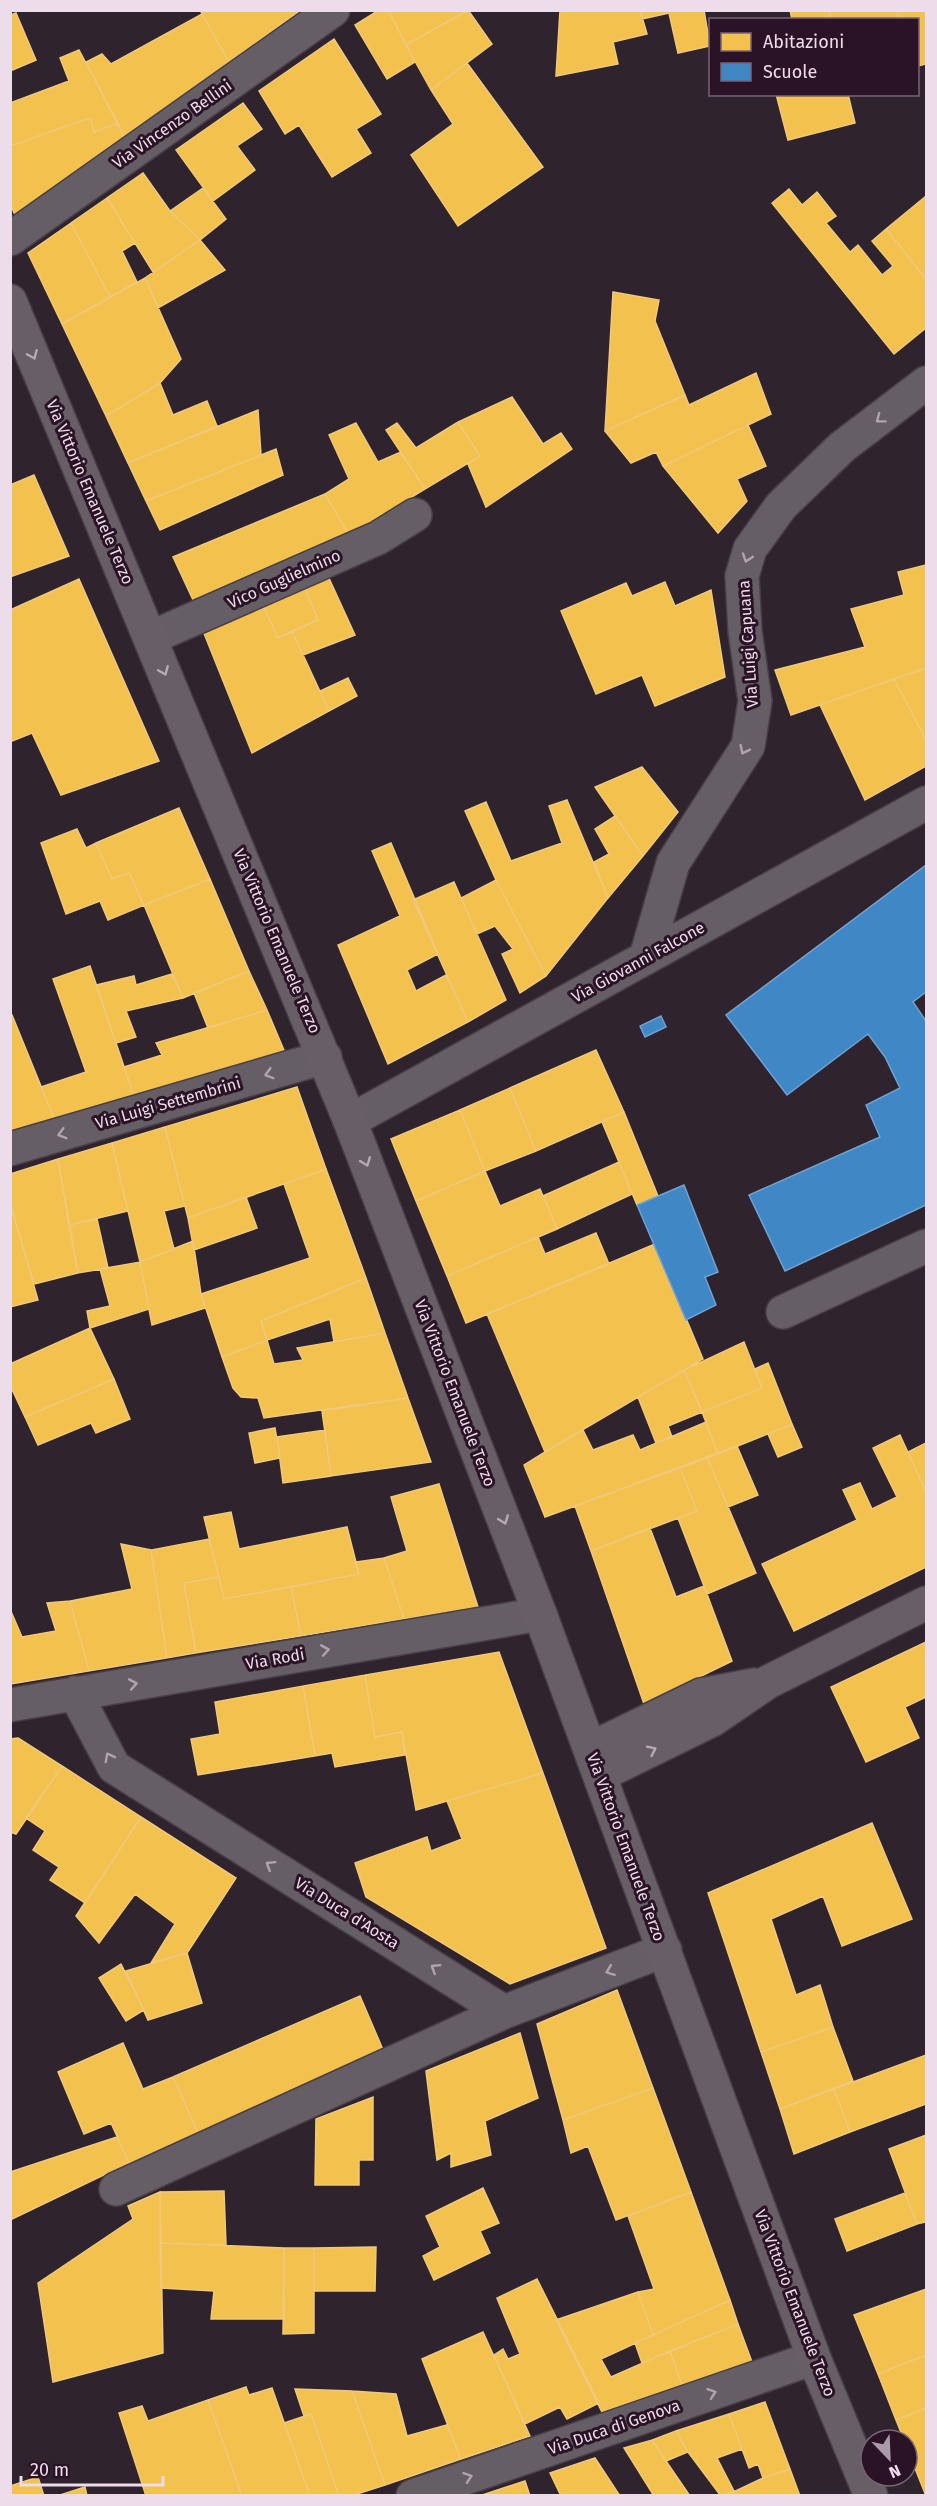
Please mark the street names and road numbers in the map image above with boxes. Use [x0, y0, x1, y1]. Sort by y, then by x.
street label: Via Vincenzo Bellini [109, 76, 235, 172]
street label: Via Vittorio Emanuele Terzo [42, 397, 138, 587]
street label: Vico Guglielmino [225, 546, 343, 612]
street label: Via Luigi Capuana [734, 579, 762, 709]
street label: Via Vittorio Emanuele Terzo [229, 846, 325, 1036]
street label: Via Giovanni Falcone [568, 918, 708, 1006]
street label: Via Luigi Settembrini [93, 1073, 243, 1133]
street label: Via Vittorio Emanuele Terzo [411, 1297, 499, 1489]
street label: Via Rodi [244, 1645, 306, 1673]
street label: Via Vittorio Emanuele Terzo [583, 1750, 669, 1944]
street label: Via Duca d'Aosta [291, 1873, 403, 1953]
street label: Via Vittorio Emanuele Terzo [751, 2207, 839, 2399]
street label: Via Duca di Genova [545, 2395, 683, 2459]

